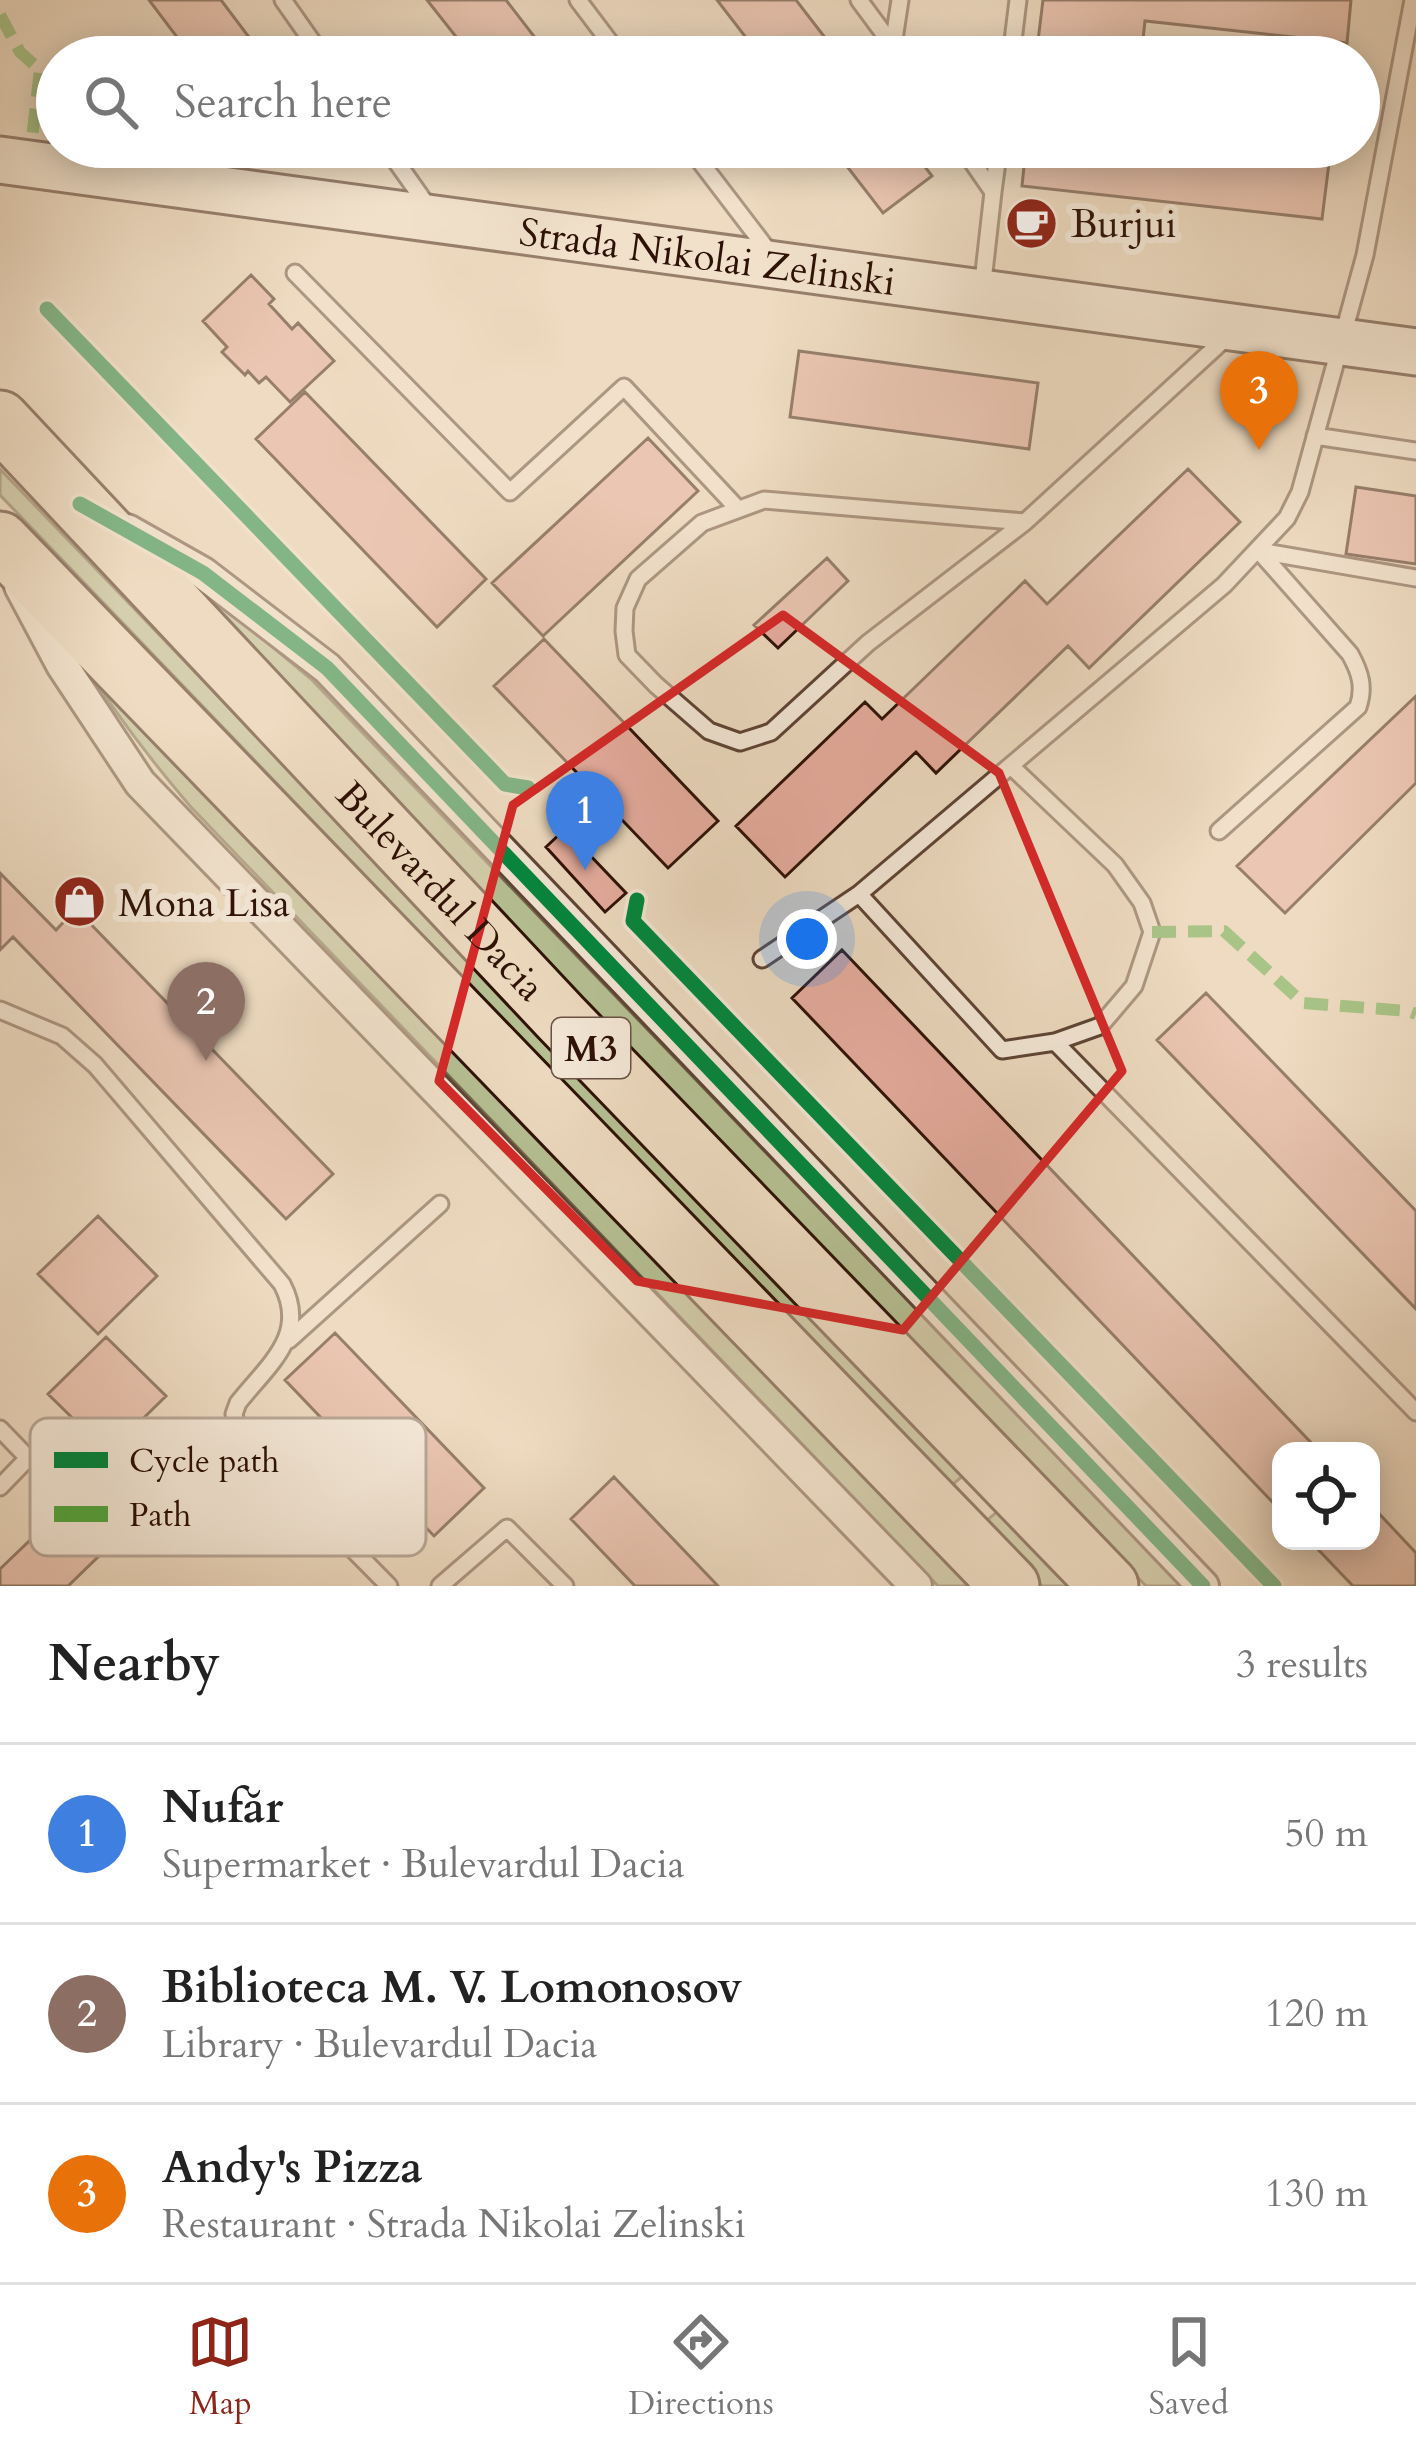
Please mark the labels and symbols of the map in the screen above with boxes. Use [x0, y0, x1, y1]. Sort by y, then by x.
cafe icon: Burjui [1004, 195, 1060, 251]
place label: Burjui [1071, 198, 1177, 251]
street label: Strada Nikolai Zelinski [516, 206, 899, 309]
pin: 3 [1220, 351, 1298, 450]
street label: Bulevardul Dacia [324, 770, 556, 1013]
pin: 1 [546, 771, 624, 870]
shop icon: Mona Lisa [51, 874, 107, 930]
place label: Mona Lisa [118, 877, 290, 930]
your location [777, 909, 837, 969]
pin: 2 [167, 962, 245, 1061]
road number: M3 [552, 1018, 630, 1078]
legend [30, 1418, 426, 1556]
text: Cycle path [129, 1439, 279, 1484]
text: Path [129, 1493, 191, 1538]

